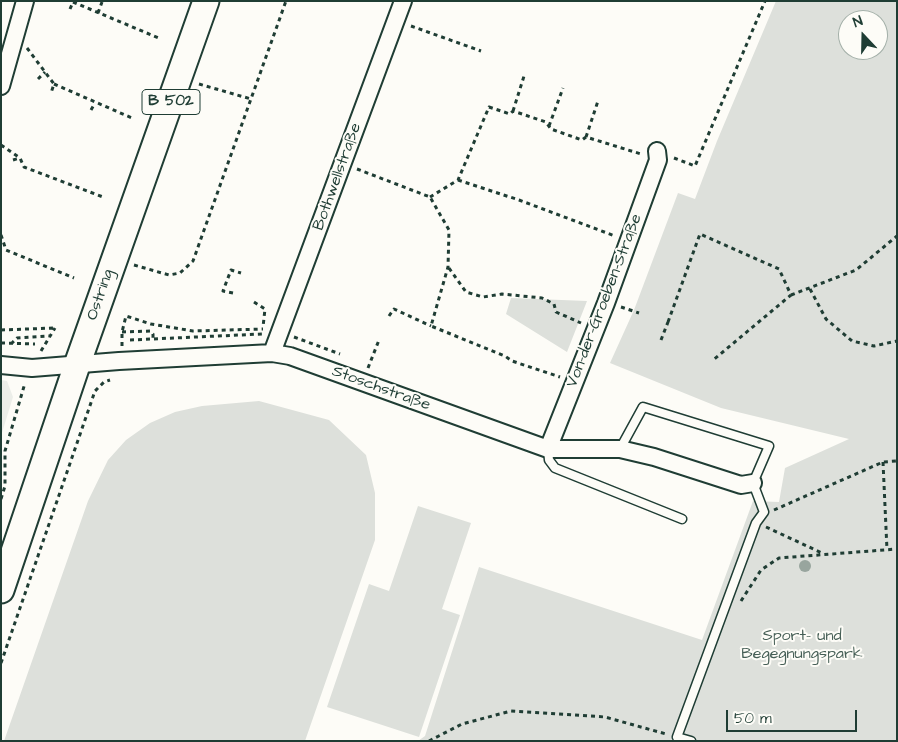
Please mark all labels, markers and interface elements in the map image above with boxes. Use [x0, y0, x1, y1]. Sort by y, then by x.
north arrow [838, 10, 888, 60]
text: N [850, 11, 866, 33]
road number: B 502 [142, 90, 200, 114]
street label: Bothwellstraße [310, 121, 366, 233]
street label: Von-der-Groeben-Straße [563, 211, 647, 391]
street label: Ostring [83, 267, 119, 323]
street label: Stoschstraße [329, 362, 433, 416]
park label: Sport- und Begegnungspark [741, 627, 863, 665]
scale bar [728, 700, 859, 732]
text: 50 m [734, 708, 772, 729]

